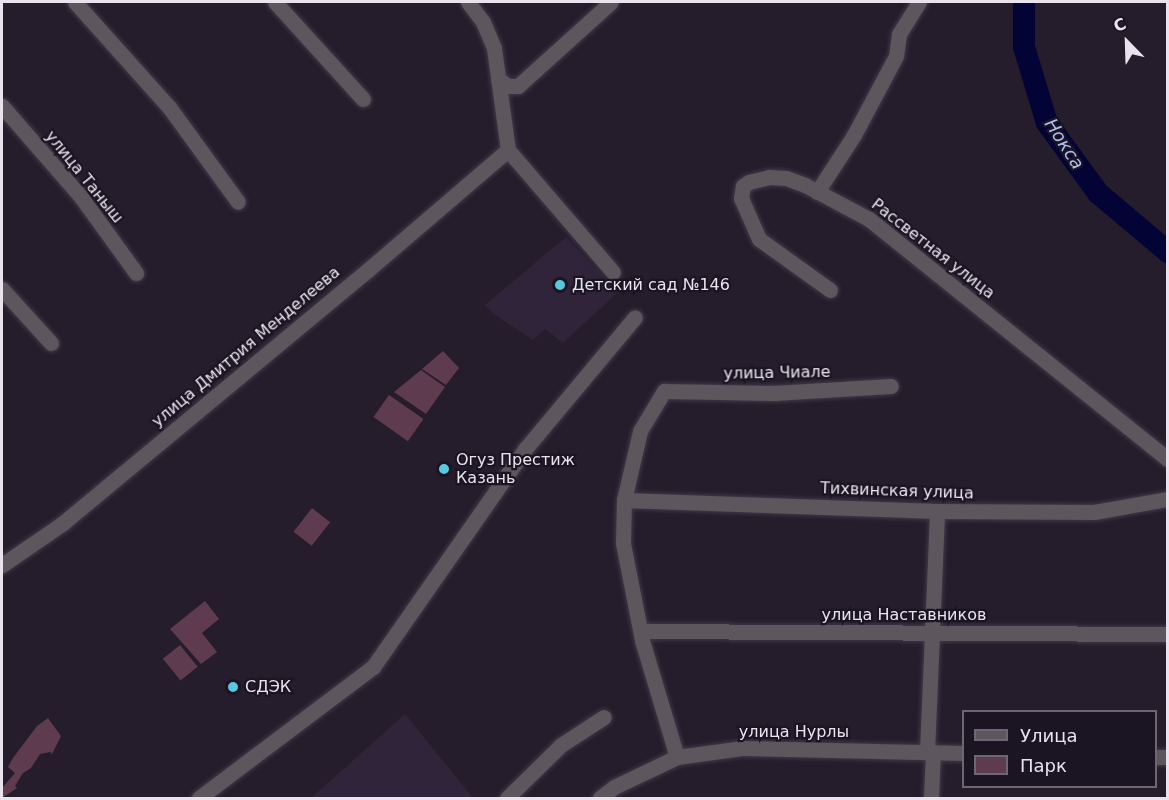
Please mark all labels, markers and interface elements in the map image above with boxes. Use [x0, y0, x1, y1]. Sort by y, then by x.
north arrow [1097, 12, 1157, 72]
text: С [1111, 14, 1129, 36]
water label: Нокса [1040, 114, 1088, 174]
street label: улица Таныш [41, 127, 127, 227]
street label: Рассветная улица [867, 195, 999, 303]
street label: улица Дмитрия Менделеева [148, 263, 344, 431]
place label: Детский сад №146 [572, 275, 730, 295]
marker: Детский сад №146 [553, 278, 567, 292]
street label: улица Чиале [723, 362, 831, 384]
place label: Огуз Престиж Казань [456, 450, 575, 488]
marker: Огуз Престиж Казань [437, 462, 451, 476]
street label: Тихвинская улица [820, 479, 974, 503]
street label: улица Наставников [822, 605, 986, 625]
place label: СДЭК [245, 677, 291, 697]
marker: СДЭК [226, 680, 240, 694]
legend [962, 710, 1157, 788]
street label: улица Нурлы [739, 722, 849, 742]
text: Улица [1020, 725, 1077, 746]
text: Парк [1020, 755, 1067, 776]

